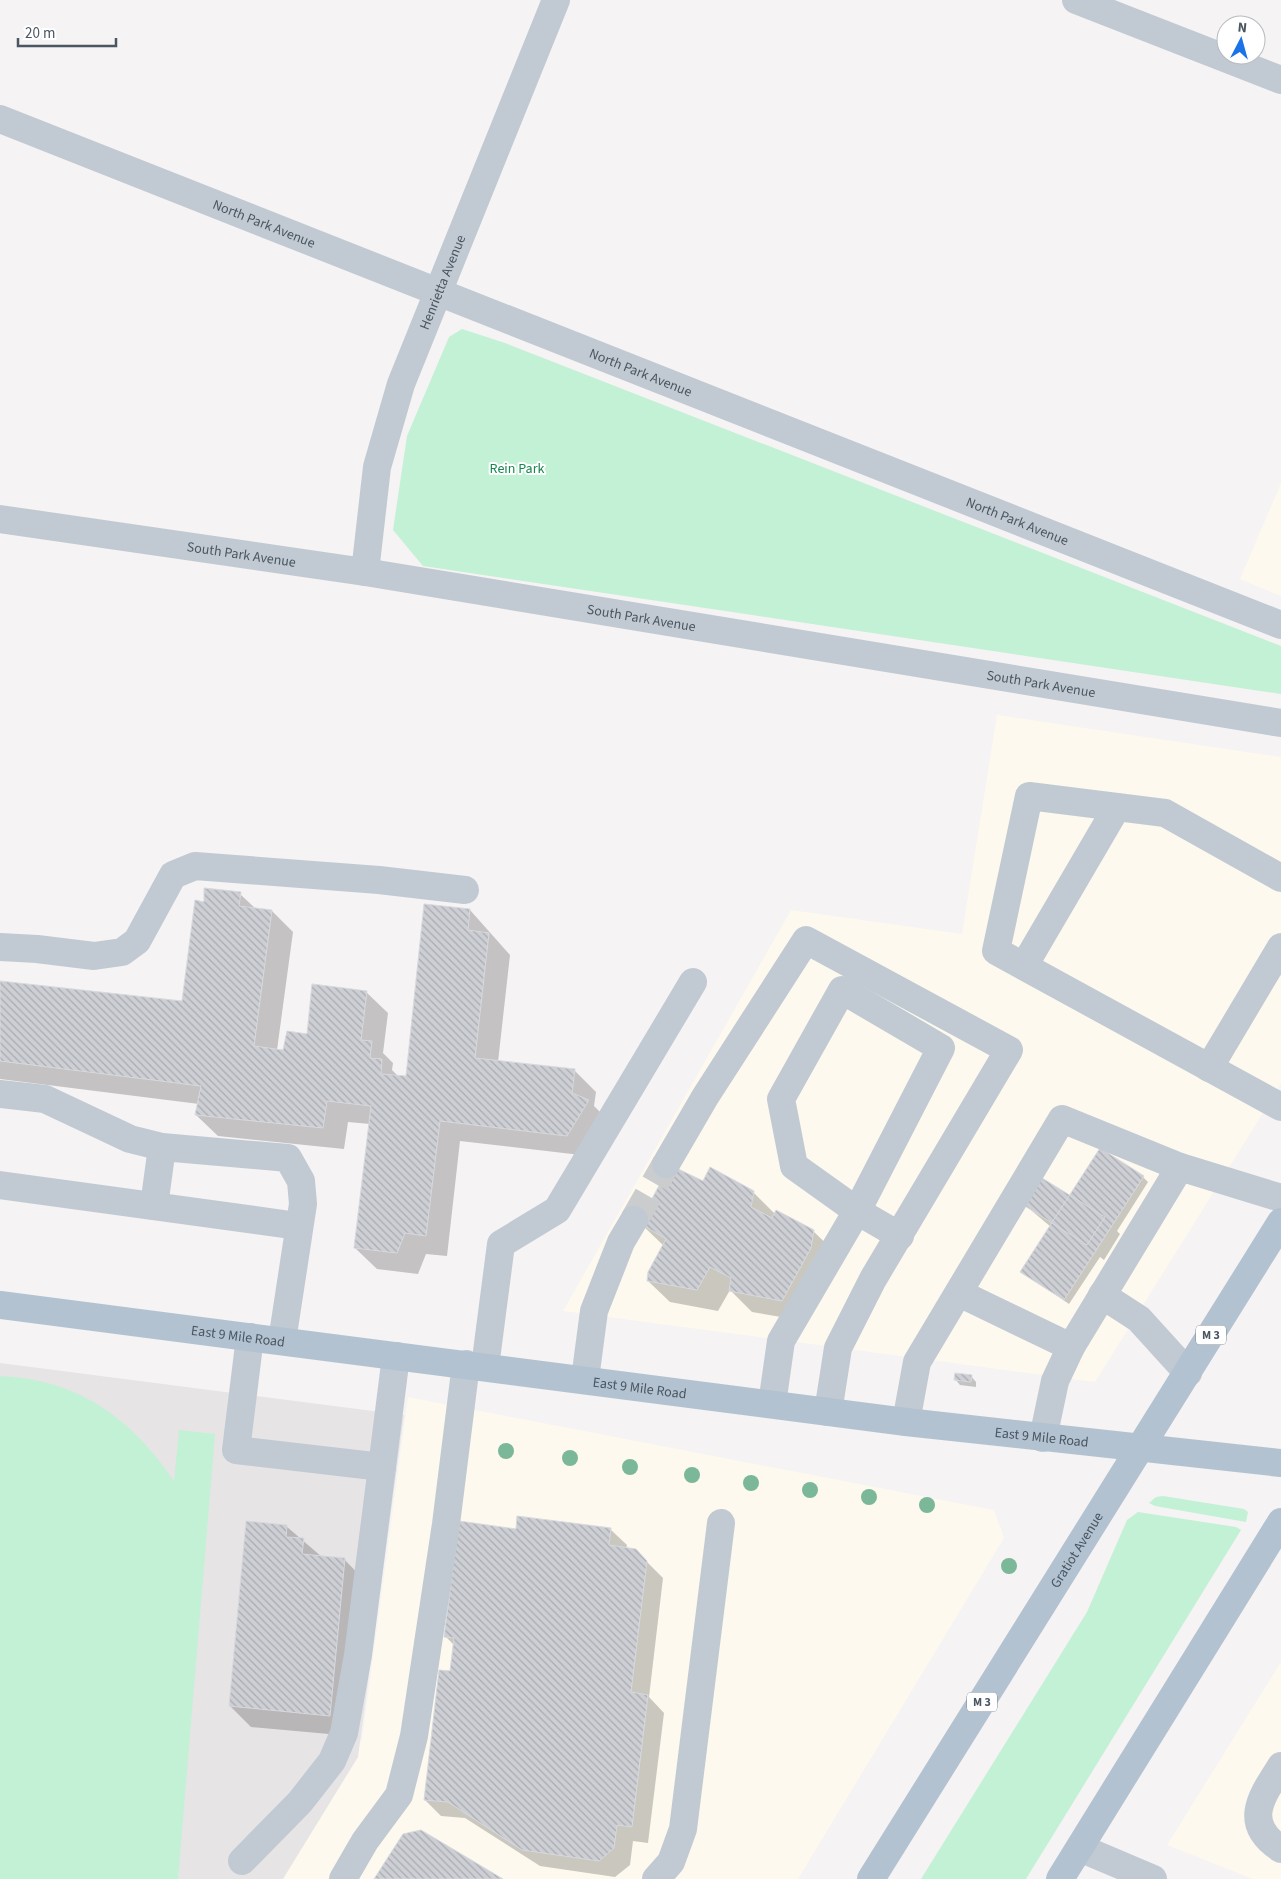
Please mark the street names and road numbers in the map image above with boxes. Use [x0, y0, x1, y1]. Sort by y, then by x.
street label: North Park Avenue [209, 195, 318, 254]
street label: Henrietta Avenue [415, 232, 471, 333]
street label: North Park Avenue [586, 344, 695, 402]
street label: North Park Avenue [963, 493, 1071, 551]
street label: South Park Avenue [185, 537, 297, 573]
street label: South Park Avenue [585, 600, 697, 637]
street label: South Park Avenue [985, 666, 1097, 703]
street label: East 9 Mile Road [190, 1321, 286, 1353]
road number: M 3 [1196, 1326, 1226, 1344]
street label: East 9 Mile Road [591, 1373, 688, 1405]
street label: East 9 Mile Road [994, 1423, 1090, 1453]
street label: Gratiot Avenue [1046, 1508, 1109, 1592]
road number: M 3 [967, 1692, 997, 1711]

